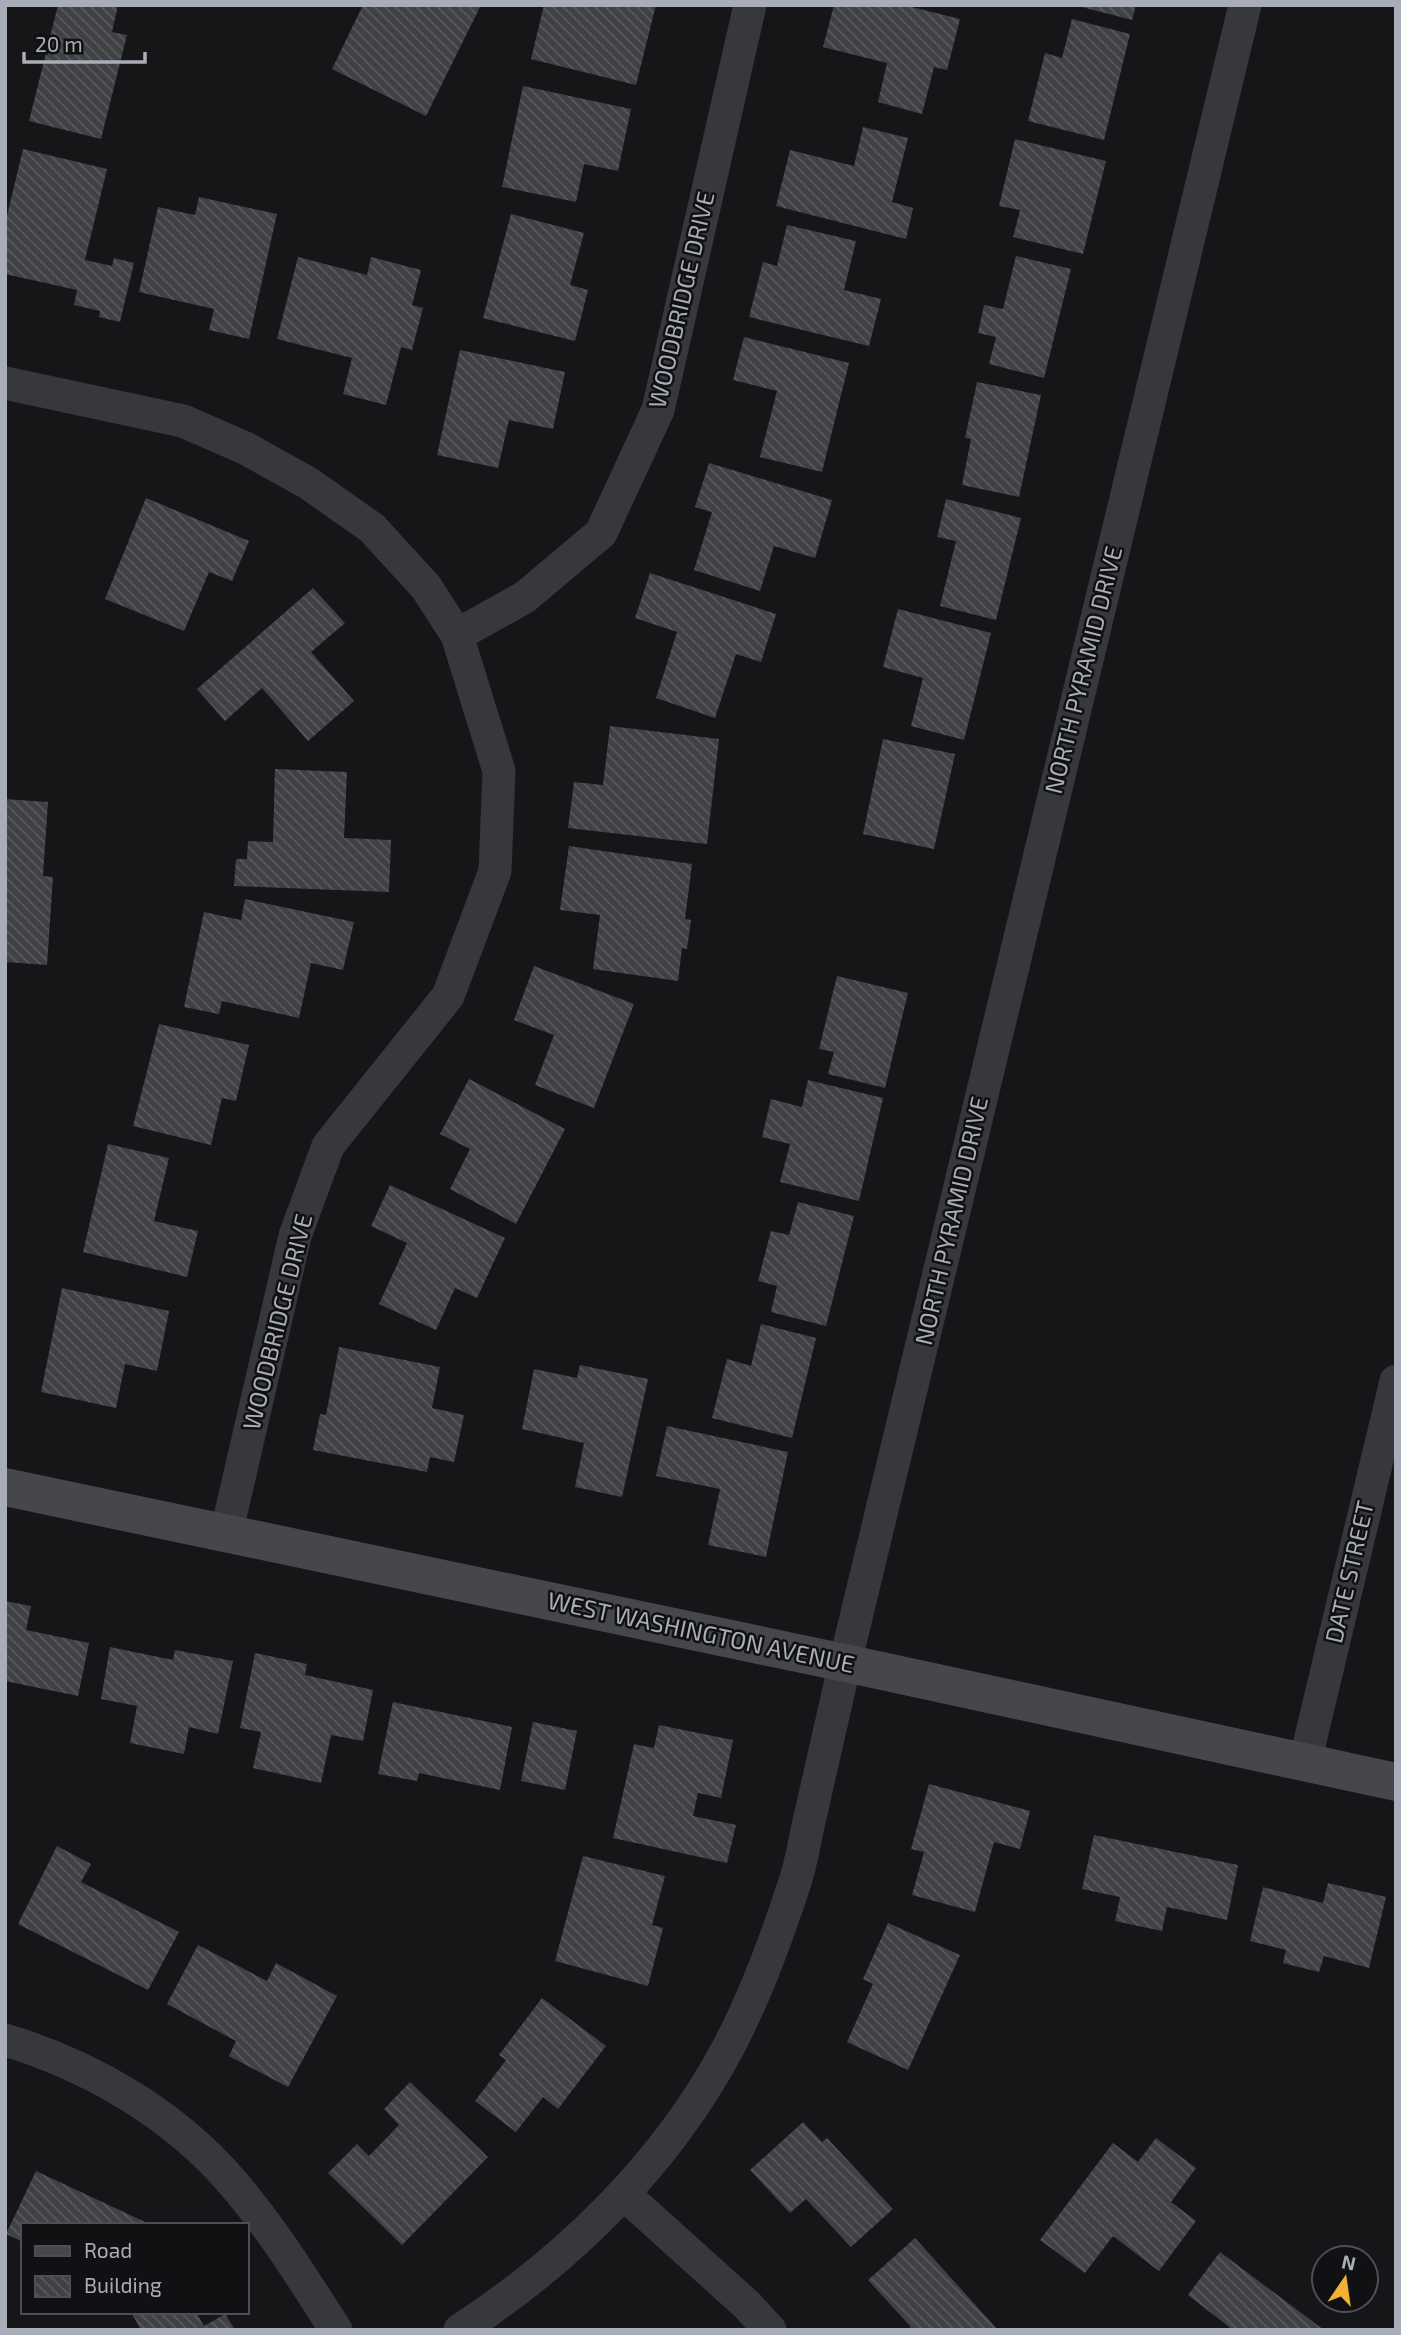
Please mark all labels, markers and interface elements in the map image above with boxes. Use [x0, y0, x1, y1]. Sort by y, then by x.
scale bar [24, 21, 145, 65]
text: 20 m [35, 31, 83, 56]
street label: WOODBRIDGE DRIVE [641, 188, 720, 411]
street label: NORTH PYRAMID DRIVE [1038, 543, 1127, 796]
street label: NORTH PYRAMID DRIVE [908, 1094, 993, 1348]
street label: WOODBRIDGE DRIVE [236, 1211, 317, 1433]
street label: DATE STREET [1318, 1498, 1379, 1646]
street label: WEST WASHINGTON AVENUE [545, 1585, 857, 1678]
legend [21, 2223, 248, 2314]
text: Road [84, 2237, 132, 2262]
north arrow [1310, 2244, 1380, 2314]
text: N [1340, 2249, 1358, 2275]
text: Building [84, 2272, 162, 2297]

